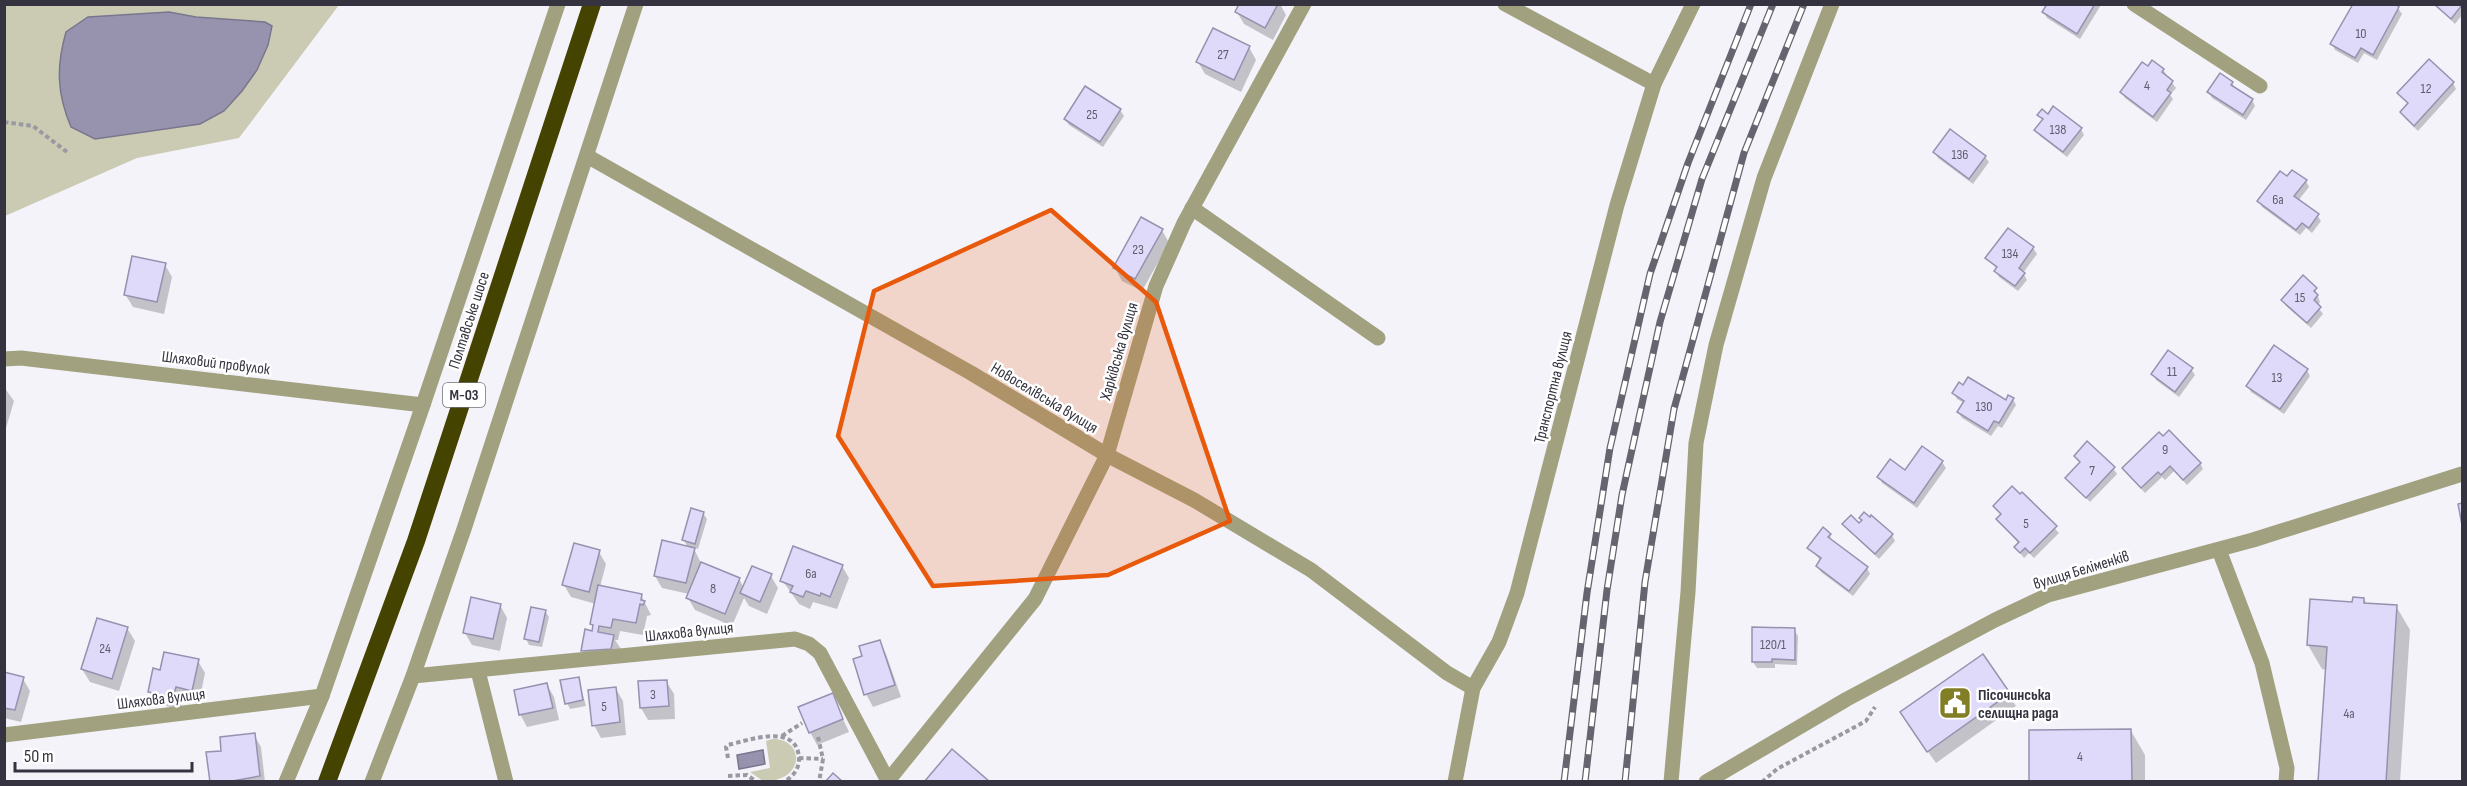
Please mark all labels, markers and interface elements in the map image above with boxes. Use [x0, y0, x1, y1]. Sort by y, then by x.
house number: 10 [2355, 25, 2367, 42]
house number: 27 [1217, 46, 1229, 63]
house number: 4 [2144, 77, 2150, 94]
house number: 12 [2421, 80, 2432, 97]
house number: 25 [1086, 106, 1098, 123]
house number: 138 [2050, 121, 2066, 138]
house number: 136 [1952, 146, 1968, 163]
house number: 6а [2272, 191, 2284, 208]
house number: 23 [1132, 241, 1144, 258]
house number: 134 [2002, 245, 2018, 262]
street label: Полтавське шосе [445, 270, 494, 371]
house number: 15 [2295, 289, 2306, 306]
street label: Харківська вулиця [1096, 300, 1142, 403]
street label: Транспортна вулиця [1530, 329, 1577, 445]
street label: Шляховий провулок [161, 347, 272, 380]
street label: Новоселівська вулиця [987, 359, 1101, 438]
house number: 11 [2167, 363, 2177, 380]
house number: 13 [2272, 369, 2283, 386]
road number: М-03 [443, 383, 485, 407]
house number: 130 [1975, 398, 1993, 415]
house number: 9 [2162, 441, 2168, 458]
house number: 7 [2089, 462, 2095, 479]
house number: 5 [2023, 515, 2029, 532]
street label: вулиця Беліменків [2031, 547, 2132, 594]
house number: 6а [805, 565, 817, 582]
house number: 8 [710, 580, 716, 597]
street label: Шляхова вулиця [644, 618, 734, 647]
house number: 120/1 [1760, 636, 1786, 653]
house number: 24 [99, 640, 111, 657]
street label: Шляхова вулиця [116, 685, 206, 714]
public building icon: Пісочинська селищна рада [1937, 685, 1973, 721]
house number: 3 [650, 686, 656, 703]
place label: Пісочинська селищна рада [1978, 686, 2059, 723]
house number: 5 [601, 698, 607, 715]
house number: 4а [2343, 705, 2355, 722]
scale bar [15, 735, 192, 773]
text: 50 m [24, 746, 54, 767]
house number: 4 [2077, 748, 2083, 765]

